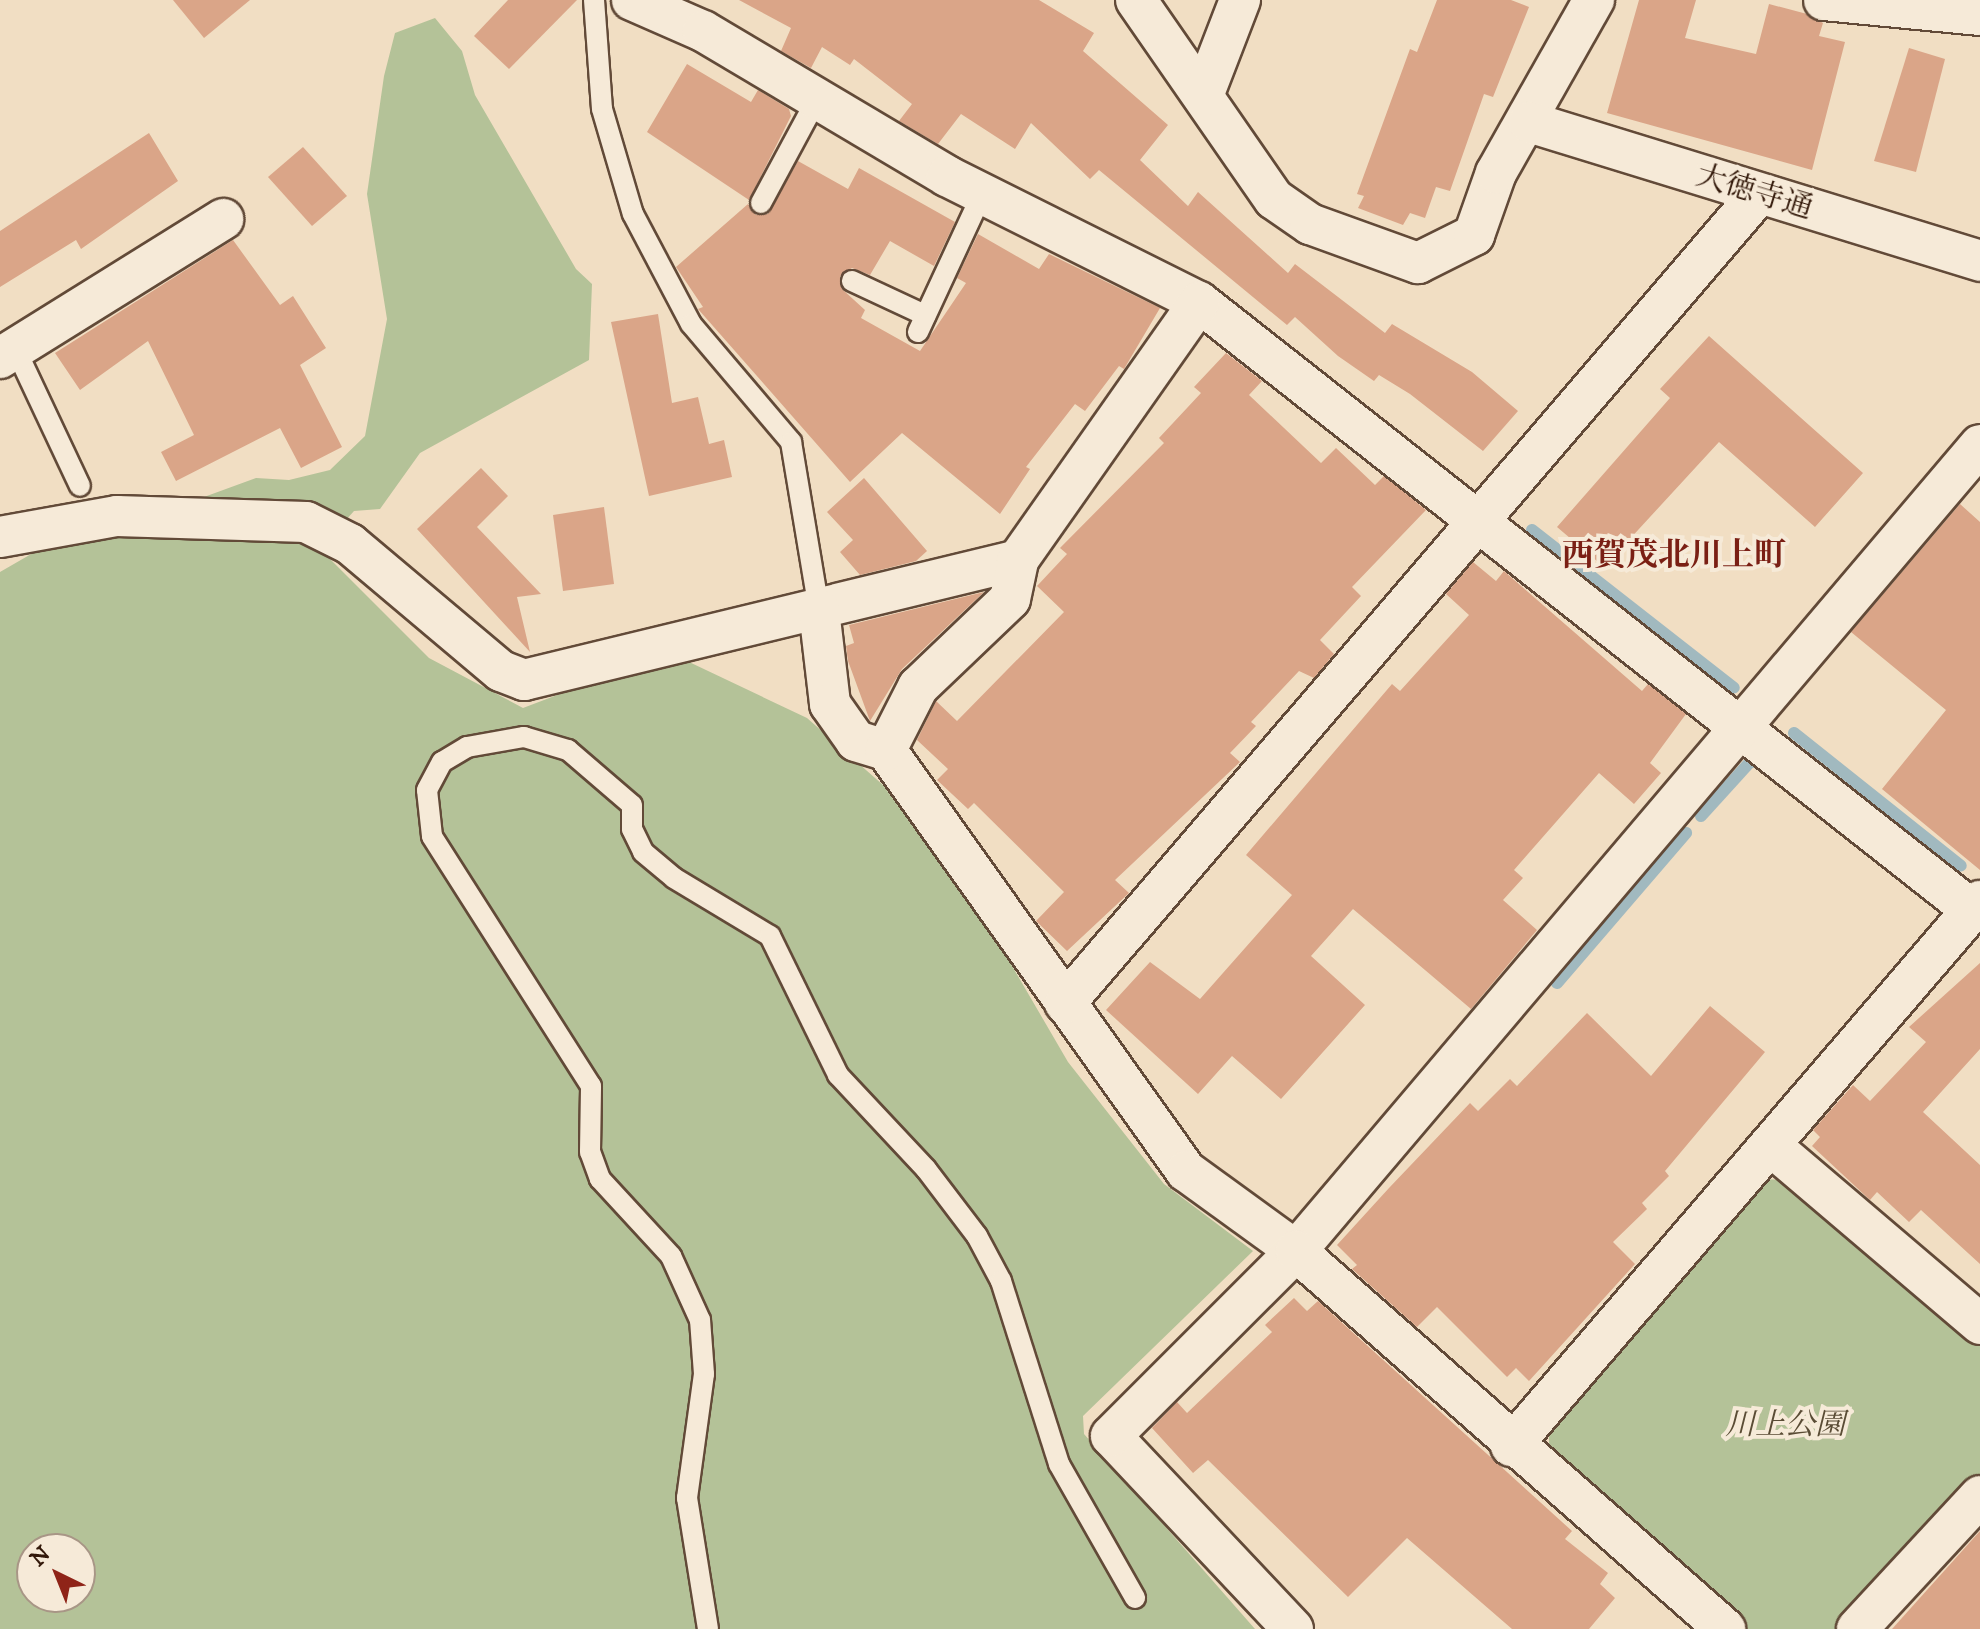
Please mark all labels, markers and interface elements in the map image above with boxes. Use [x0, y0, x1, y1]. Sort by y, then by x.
street label: 大徳寺通 [1691, 158, 1817, 228]
district label: 西賀茂北川上町 [1562, 537, 1786, 575]
park label: 川上公園 [1725, 1408, 1845, 1444]
north arrow [16, 1533, 96, 1613]
text: N [25, 1541, 56, 1573]

